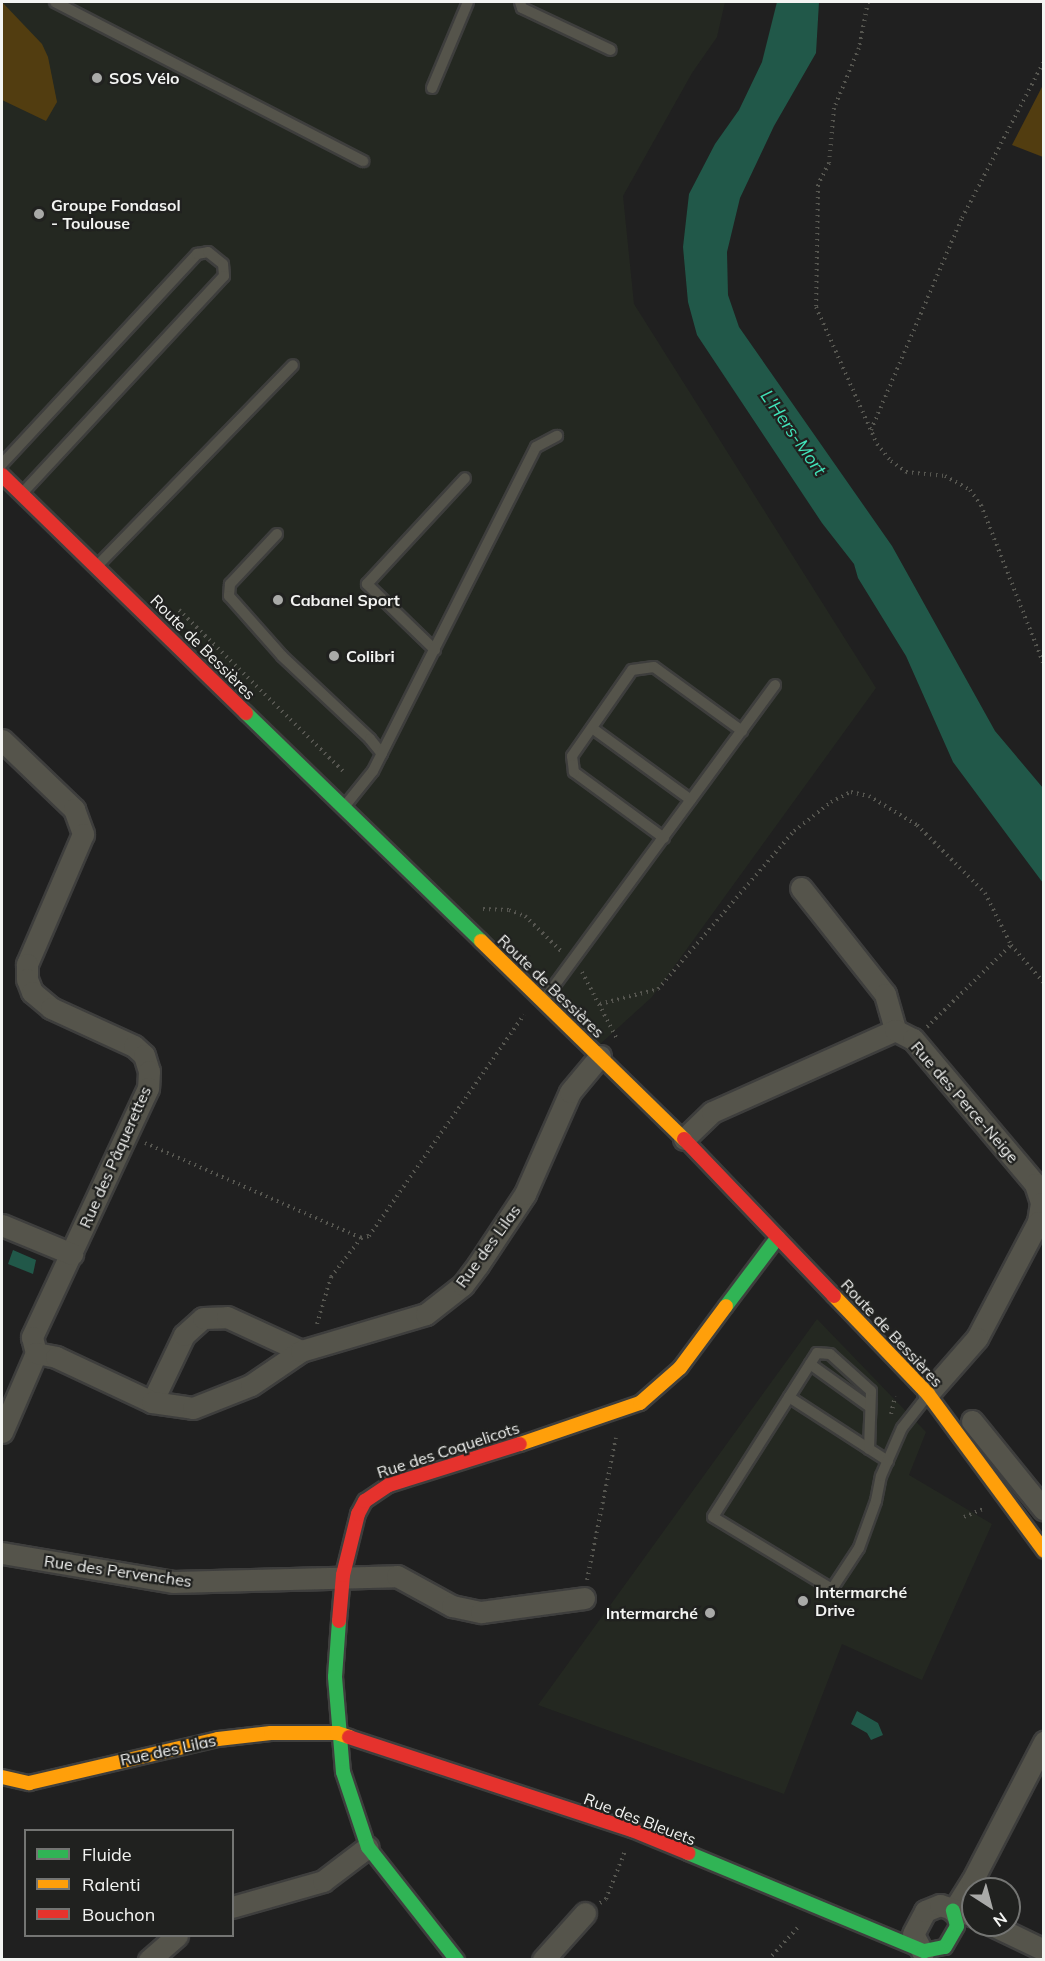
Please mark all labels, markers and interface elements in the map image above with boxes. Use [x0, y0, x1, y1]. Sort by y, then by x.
place label: SOS Vélo [109, 68, 180, 88]
marker: SOS Vélo [90, 71, 104, 85]
place label: Groupe Fondasol - Toulouse [51, 195, 181, 233]
marker: Groupe Fondasol - Toulouse [32, 207, 46, 221]
water label: L'Hers-Mort [756, 386, 830, 480]
place label: Cabanel Sport [290, 590, 400, 610]
street label: Route de Bessières [147, 591, 259, 703]
marker: Cabanel Sport [271, 593, 285, 607]
place label: Colibri [346, 646, 395, 666]
marker: Colibri [327, 649, 341, 663]
street label: Route de Bessières [494, 930, 608, 1042]
street label: Rue des Perce-Neige [907, 1037, 1023, 1167]
street label: Rue des Pâquerettes [75, 1083, 155, 1231]
street label: Rue des Lilas [452, 1201, 524, 1291]
street label: Route de Bessières [837, 1275, 947, 1391]
street label: Rue des Coquelicots [374, 1418, 522, 1482]
street label: Rue des Pervenches [43, 1551, 193, 1591]
place label: Intermarché Drive [815, 1582, 907, 1620]
marker: Intermarché Drive [796, 1594, 810, 1608]
place label: Intermarché [606, 1603, 698, 1623]
marker: Intermarché [703, 1606, 717, 1620]
street label: Rue des Lilas [118, 1730, 218, 1770]
street label: Rue des Bleuets [581, 1789, 699, 1849]
legend [24, 1829, 234, 1937]
text: Fluide [82, 1843, 132, 1866]
text: Ralenti [82, 1873, 140, 1896]
north arrow [961, 1877, 1021, 1937]
text: Bouchon [82, 1903, 155, 1926]
text: N [990, 1908, 1011, 1932]

